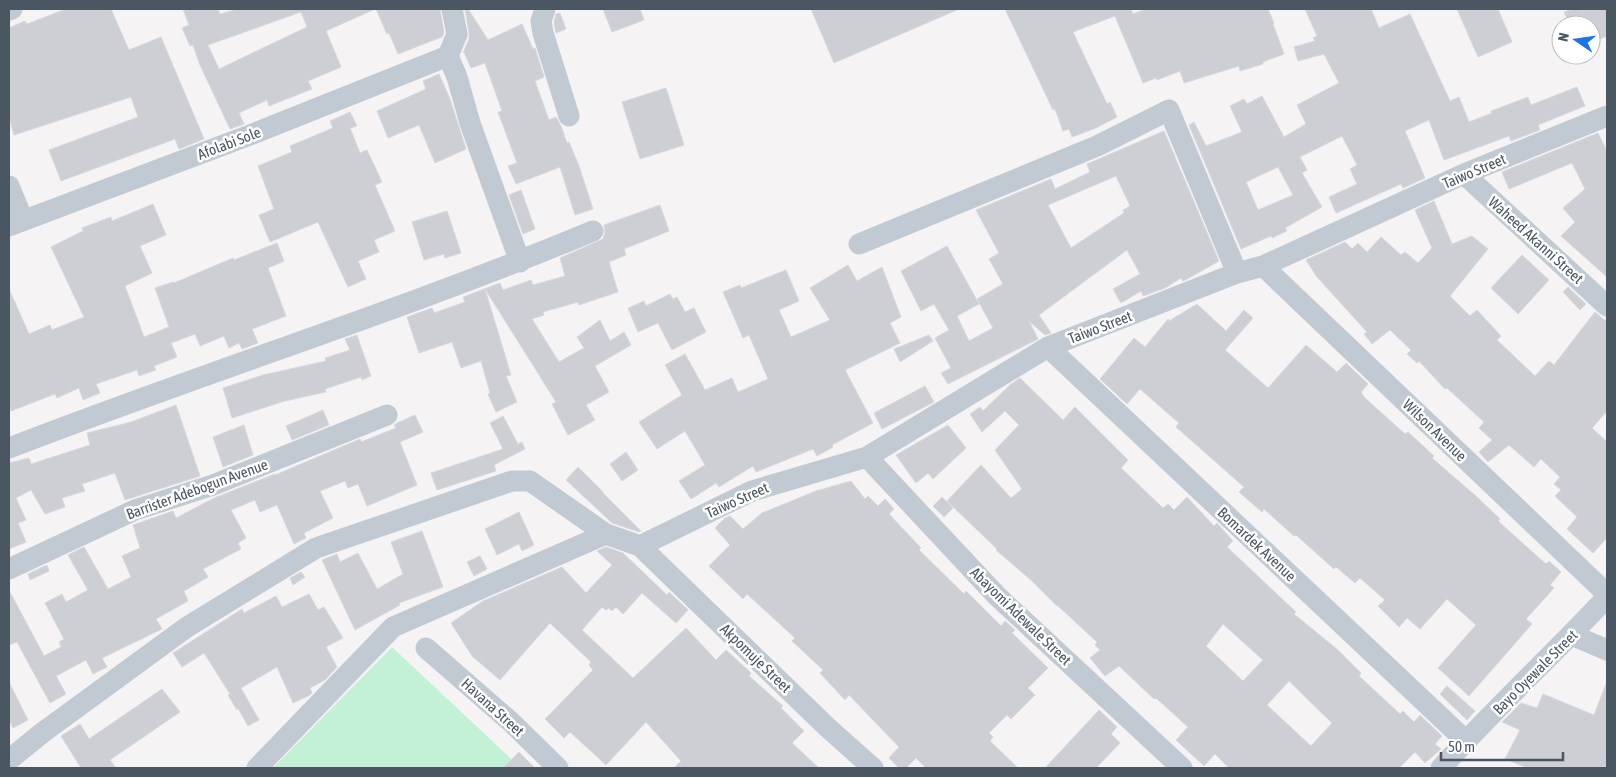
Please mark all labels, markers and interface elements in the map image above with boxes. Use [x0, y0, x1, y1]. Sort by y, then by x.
north arrow [1551, 15, 1601, 65]
text: N [1555, 31, 1572, 43]
street label: Afolabi Sole [195, 123, 263, 163]
street label: Taiwo Street [1440, 150, 1508, 192]
street label: Waheed Akanni Street [1485, 193, 1587, 287]
street label: Taiwo Street [1066, 307, 1134, 347]
street label: Wilson Avenue [1400, 396, 1470, 465]
street label: Barrister Adebogun Avenue [124, 455, 270, 522]
street label: Taiwo Street [703, 479, 771, 521]
street label: Bomardek Avenue [1214, 504, 1300, 585]
street label: Abayomi Adewale Street [967, 564, 1075, 668]
street label: Akpomuje Street [717, 620, 795, 696]
street label: Bayo Oyewale Street [1489, 626, 1581, 718]
street label: Havana Street [458, 675, 528, 739]
scale bar [1441, 730, 1564, 762]
text: 50 m [1448, 738, 1475, 755]

